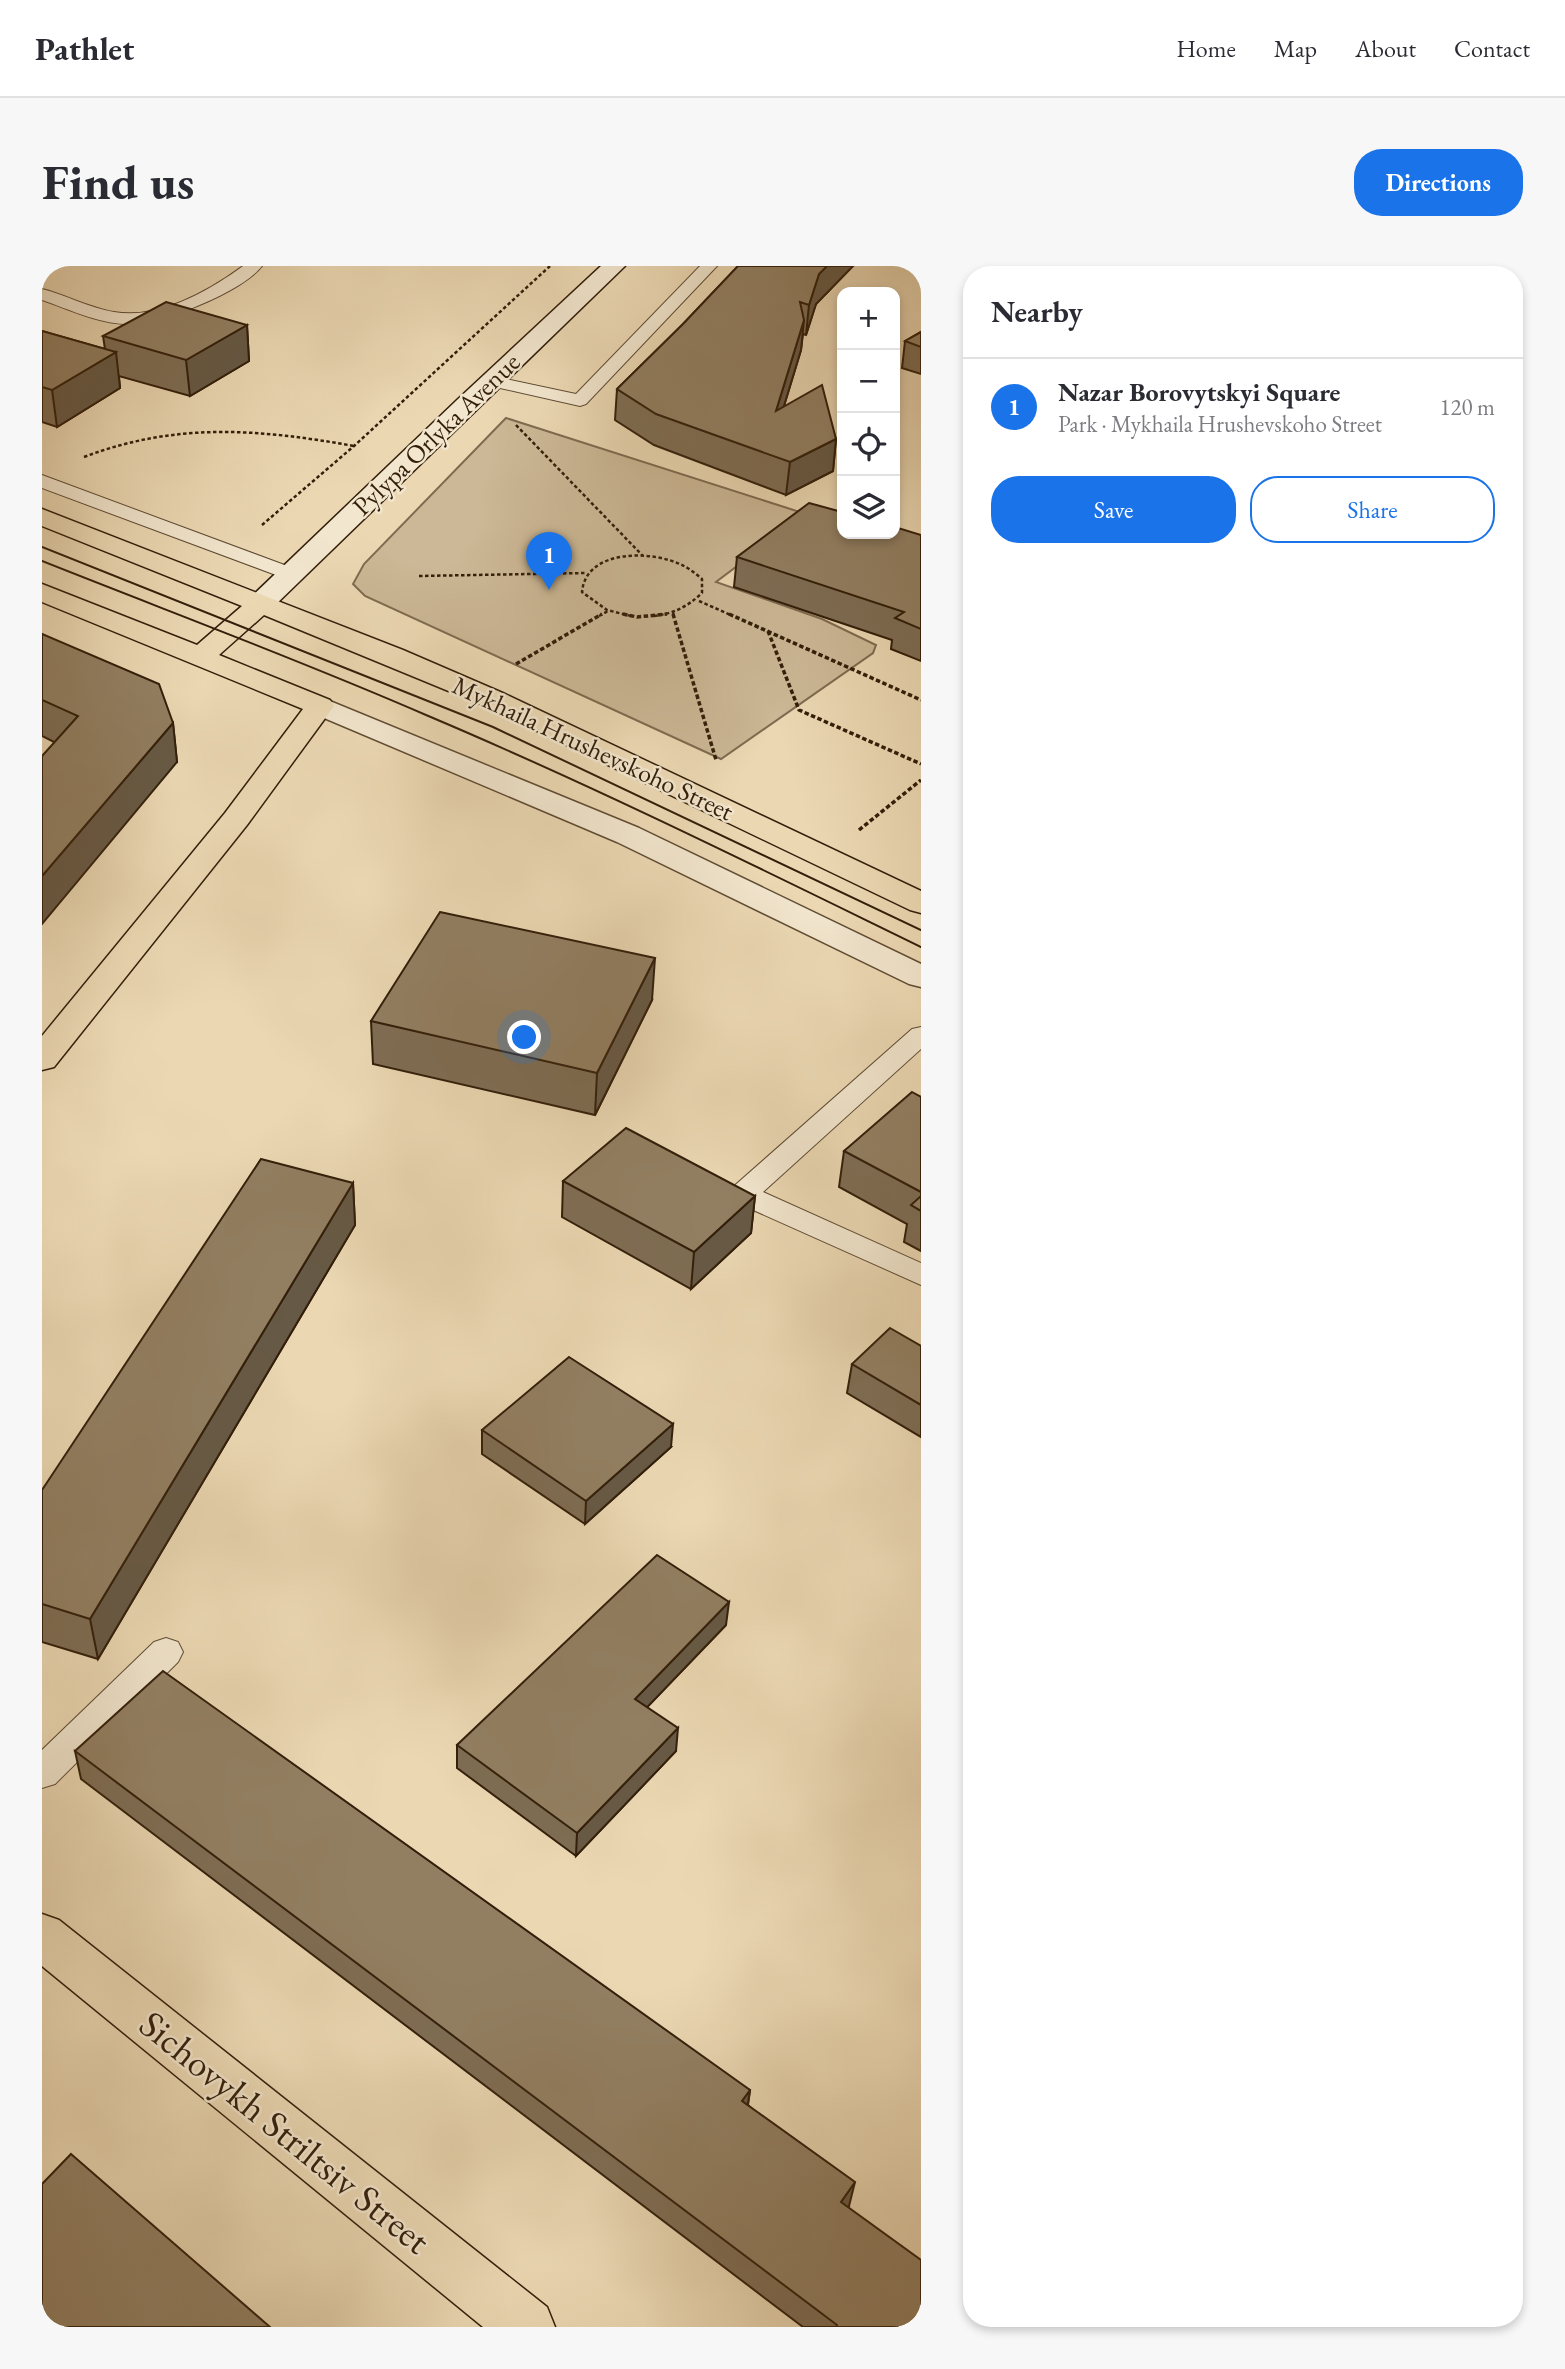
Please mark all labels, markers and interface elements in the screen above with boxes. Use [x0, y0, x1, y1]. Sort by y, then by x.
text: Pathlet [35, 27, 134, 70]
text: Home [1176, 33, 1236, 64]
text: Map [1274, 33, 1317, 64]
text: About [1355, 33, 1416, 64]
text: Contact [1454, 33, 1530, 64]
button: Directions [1354, 149, 1523, 216]
text: Find us [42, 150, 194, 214]
map controls [837, 287, 900, 539]
button: + [837, 287, 900, 350]
text: Nearby [991, 292, 1083, 331]
street label: Pylypa Orlyka Avenue [345, 345, 527, 523]
button: − [837, 350, 900, 413]
text: Nazar Borovytskyi Square [1058, 375, 1340, 409]
text: 1 [1008, 392, 1020, 422]
text: 120 m [1439, 392, 1495, 422]
text: Park · Mykhaila Hrushevskoho Street [1058, 409, 1382, 439]
button: locate [837, 413, 900, 476]
button: layers [837, 476, 900, 539]
button: Save [991, 476, 1236, 543]
button: Share [1250, 476, 1495, 543]
pin: 1 [526, 532, 572, 590]
street label: Mykhaila Hrushevskoho Street [447, 668, 739, 828]
your location [507, 1020, 541, 1054]
street label: Sichovykh Striltsiv Street [130, 1999, 441, 2264]

